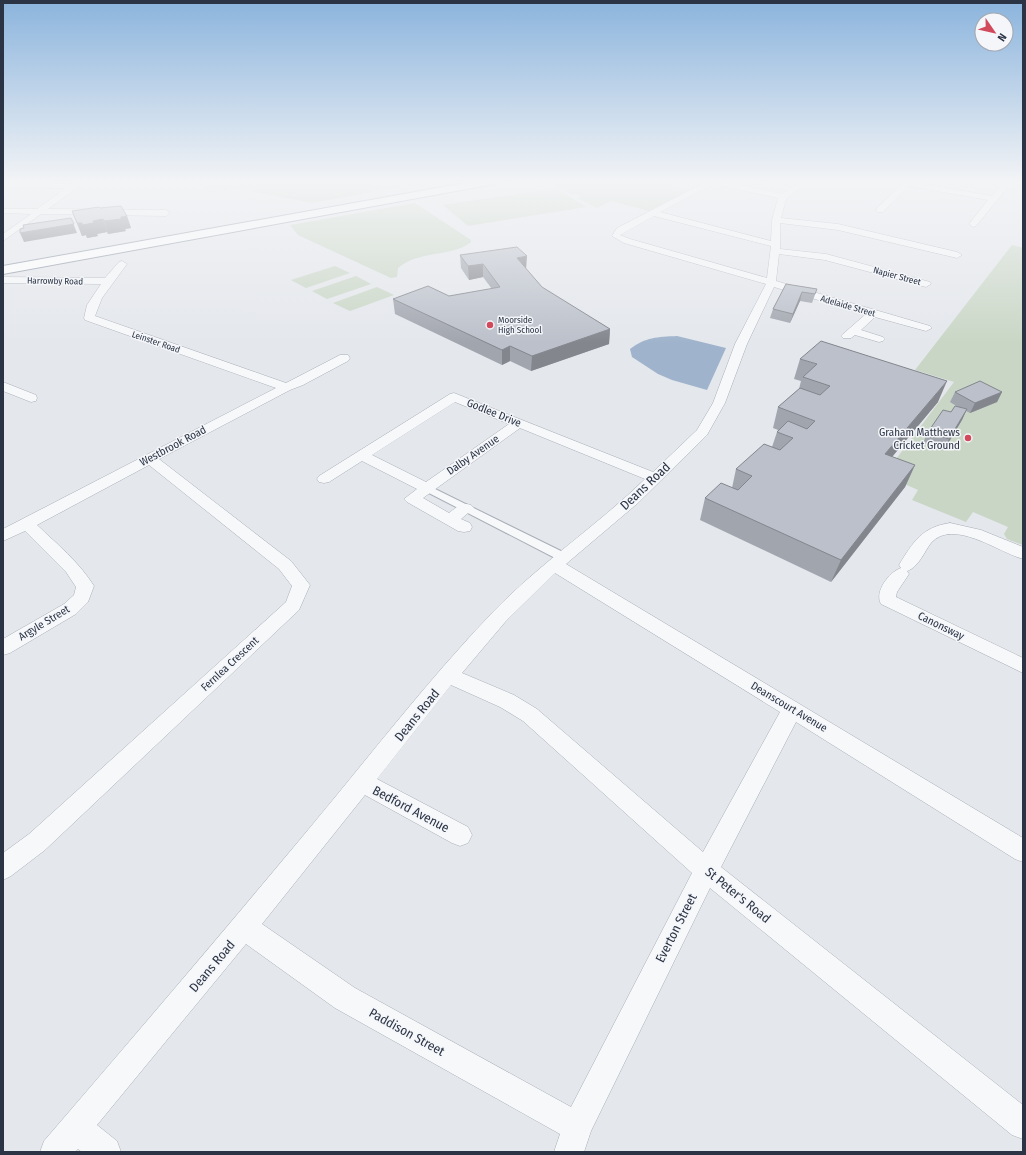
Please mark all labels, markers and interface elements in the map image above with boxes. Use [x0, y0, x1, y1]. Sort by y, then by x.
north arrow [974, 12, 1014, 52]
text: N [995, 31, 1009, 44]
street label: Napier Street [872, 265, 922, 287]
street label: Harrowby Road [27, 276, 83, 286]
street label: Adelaide Street [819, 293, 877, 319]
place label: Moorside High School [498, 315, 542, 335]
marker: Moorside High School [485, 320, 495, 330]
street label: Leinster Road [131, 329, 182, 355]
street label: Godlee Drive [465, 396, 523, 430]
street label: Westbrook Road [138, 423, 208, 469]
place label: Graham Matthews Cricket Ground [879, 426, 960, 452]
street label: Dalby Avenue [444, 432, 502, 478]
marker: Graham Matthews Cricket Ground [963, 433, 973, 443]
street label: Deans Road [617, 459, 673, 513]
street label: Argyle Street [16, 602, 72, 643]
street label: Canonsway [916, 609, 966, 643]
street label: Fernlea Crescent [198, 634, 262, 694]
street label: Deanscourt Avenue [748, 679, 830, 735]
street label: Deans Road [391, 686, 443, 744]
street label: Bedford Avenue [370, 783, 452, 835]
street label: St Peter's Road [702, 864, 774, 926]
street label: Everton Street [652, 890, 700, 965]
street label: Deans Road [186, 937, 238, 995]
street label: Paddison Street [367, 1005, 448, 1059]

